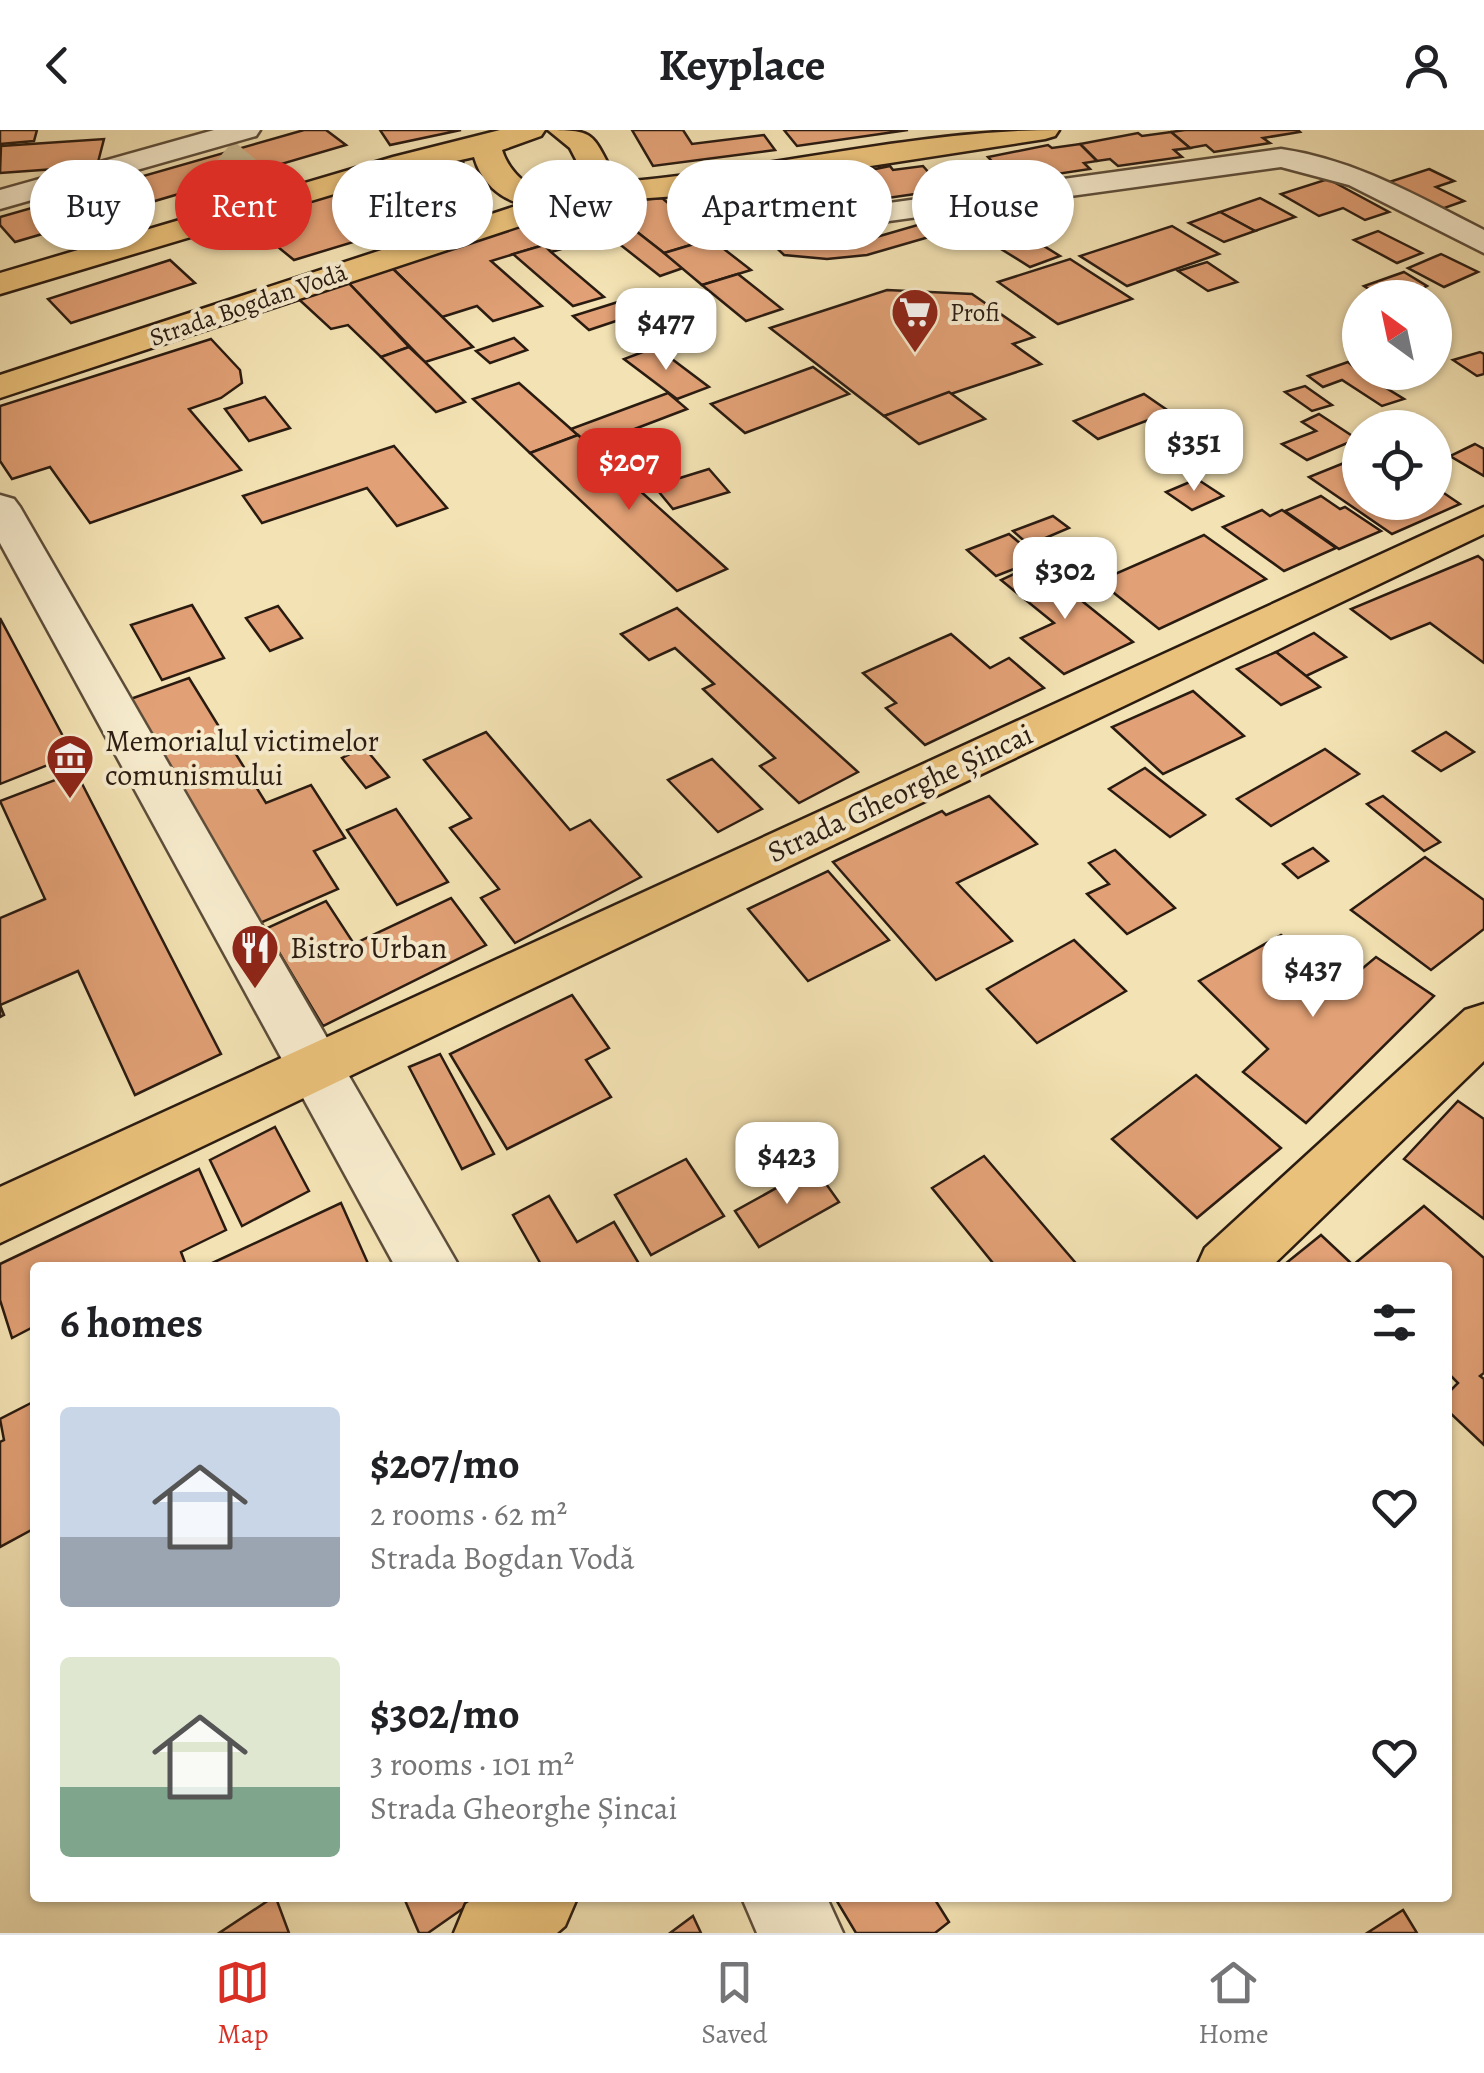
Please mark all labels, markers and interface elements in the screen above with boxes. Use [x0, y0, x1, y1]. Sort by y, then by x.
text: Keyplace [659, 34, 825, 96]
icon: back [30, 38, 85, 93]
icon: person [1399, 38, 1454, 93]
chip: Buy [30, 160, 155, 250]
chip: Rent [175, 160, 312, 250]
chip: Filters [332, 160, 493, 250]
chip: New [513, 160, 647, 250]
chip: Apartment [667, 160, 892, 250]
chip: House [912, 160, 1074, 250]
street label: Strada Bogdan Vodă [145, 255, 352, 355]
north arrow [1342, 280, 1452, 390]
map controls [1342, 280, 1452, 520]
supermarket icon: Profi [889, 286, 941, 354]
pin: $477 [607, 288, 725, 373]
place label: Profi [950, 296, 1000, 330]
text: $477 [637, 298, 695, 342]
pin: $351 [1135, 409, 1253, 494]
button: locate [1342, 410, 1452, 520]
text: $351 [1167, 419, 1221, 463]
pin: $207 [570, 428, 688, 513]
text: $207 [599, 438, 659, 482]
pin: $302 [1006, 537, 1124, 622]
text: $302 [1035, 547, 1095, 591]
street label: Strada Gheorghe Șincai [761, 714, 1039, 872]
place label: Memorialul victimelor comunismului [105, 721, 379, 795]
museum icon: Memorialul victimelor comunismului [44, 732, 96, 800]
restaurant icon: Bistro Urban [229, 922, 281, 990]
place label: Bistro Urban [290, 928, 447, 968]
pin: $437 [1254, 935, 1372, 1020]
text: $437 [1284, 945, 1342, 989]
pin: $423 [728, 1122, 846, 1207]
text: $423 [757, 1132, 817, 1176]
text: 6 homes [60, 1294, 203, 1351]
icon: filters [1367, 1295, 1422, 1350]
text: $207/mo [370, 1435, 520, 1492]
icon: home [140, 1447, 260, 1567]
icon: heart [1367, 1480, 1422, 1535]
text: 2 rooms · 62 m² [370, 1492, 567, 1536]
text: Strada Bogdan Vodă [370, 1536, 635, 1580]
text: $302/mo [370, 1685, 520, 1742]
icon: home [140, 1697, 260, 1817]
icon: heart [1367, 1730, 1422, 1785]
text: 3 rooms · 101 m² [370, 1742, 574, 1786]
text: Strada Gheorghe Șincai [370, 1786, 678, 1830]
tab: Map [215, 1955, 270, 2053]
tab: Saved [701, 1955, 768, 2053]
tab: Home [1198, 1955, 1269, 2053]

